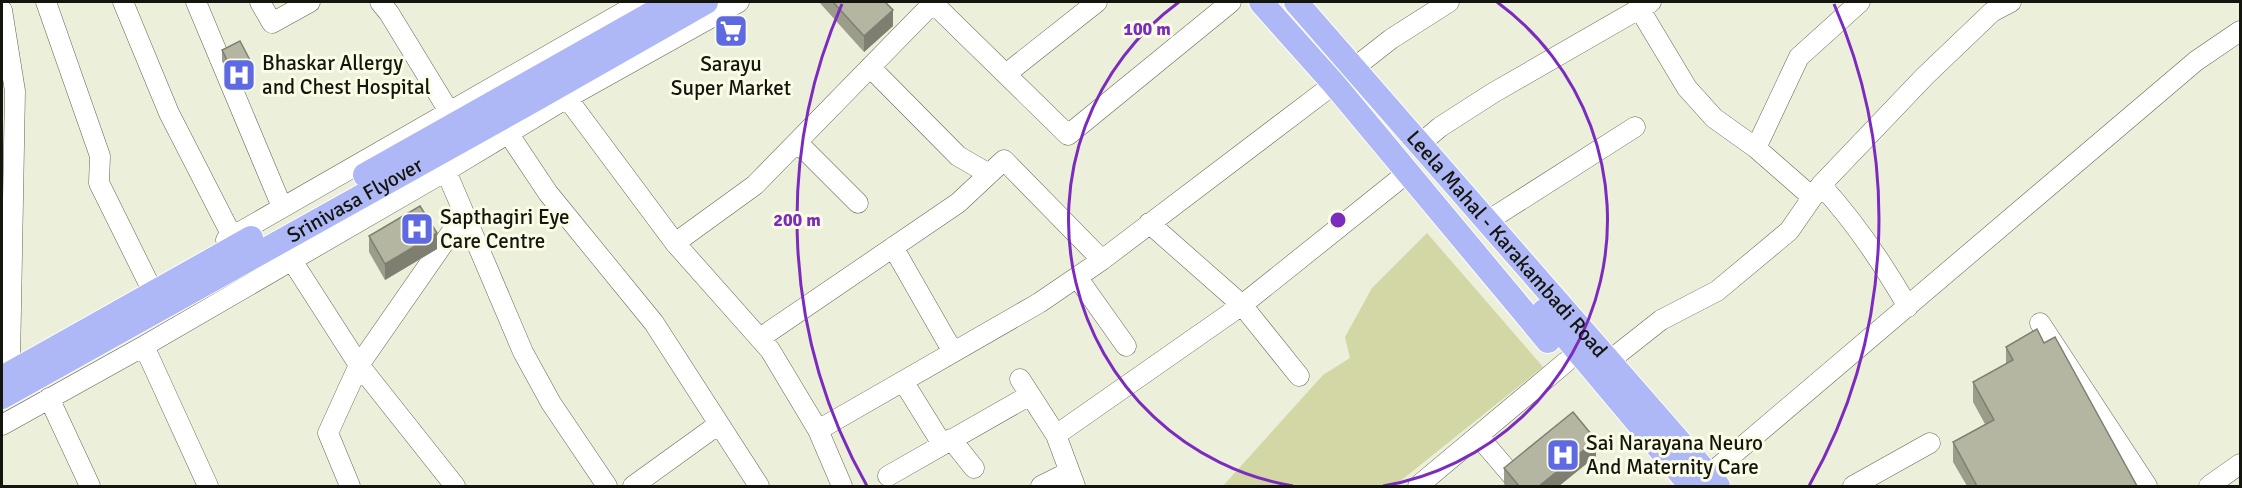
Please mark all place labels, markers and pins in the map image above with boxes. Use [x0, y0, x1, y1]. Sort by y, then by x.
supermarket icon: Sarayu Super Market [713, 13, 749, 49]
place label: Bhaskar Allergy and Chest Hospital [262, 50, 431, 100]
place label: Sarayu Super Market [671, 51, 791, 101]
hospital icon: Bhaskar Allergy and Chest Hospital [221, 57, 257, 93]
place label: Sapthagiri Eye Care Centre [440, 204, 570, 254]
centre of rings [1328, 210, 1348, 230]
hospital icon: Sapthagiri Eye Care Centre [399, 211, 435, 247]
place label: Sai Narayana Neuro And Maternity Care [1586, 430, 1763, 480]
hospital icon: Sai Narayana Neuro And Maternity Care [1545, 437, 1581, 473]

